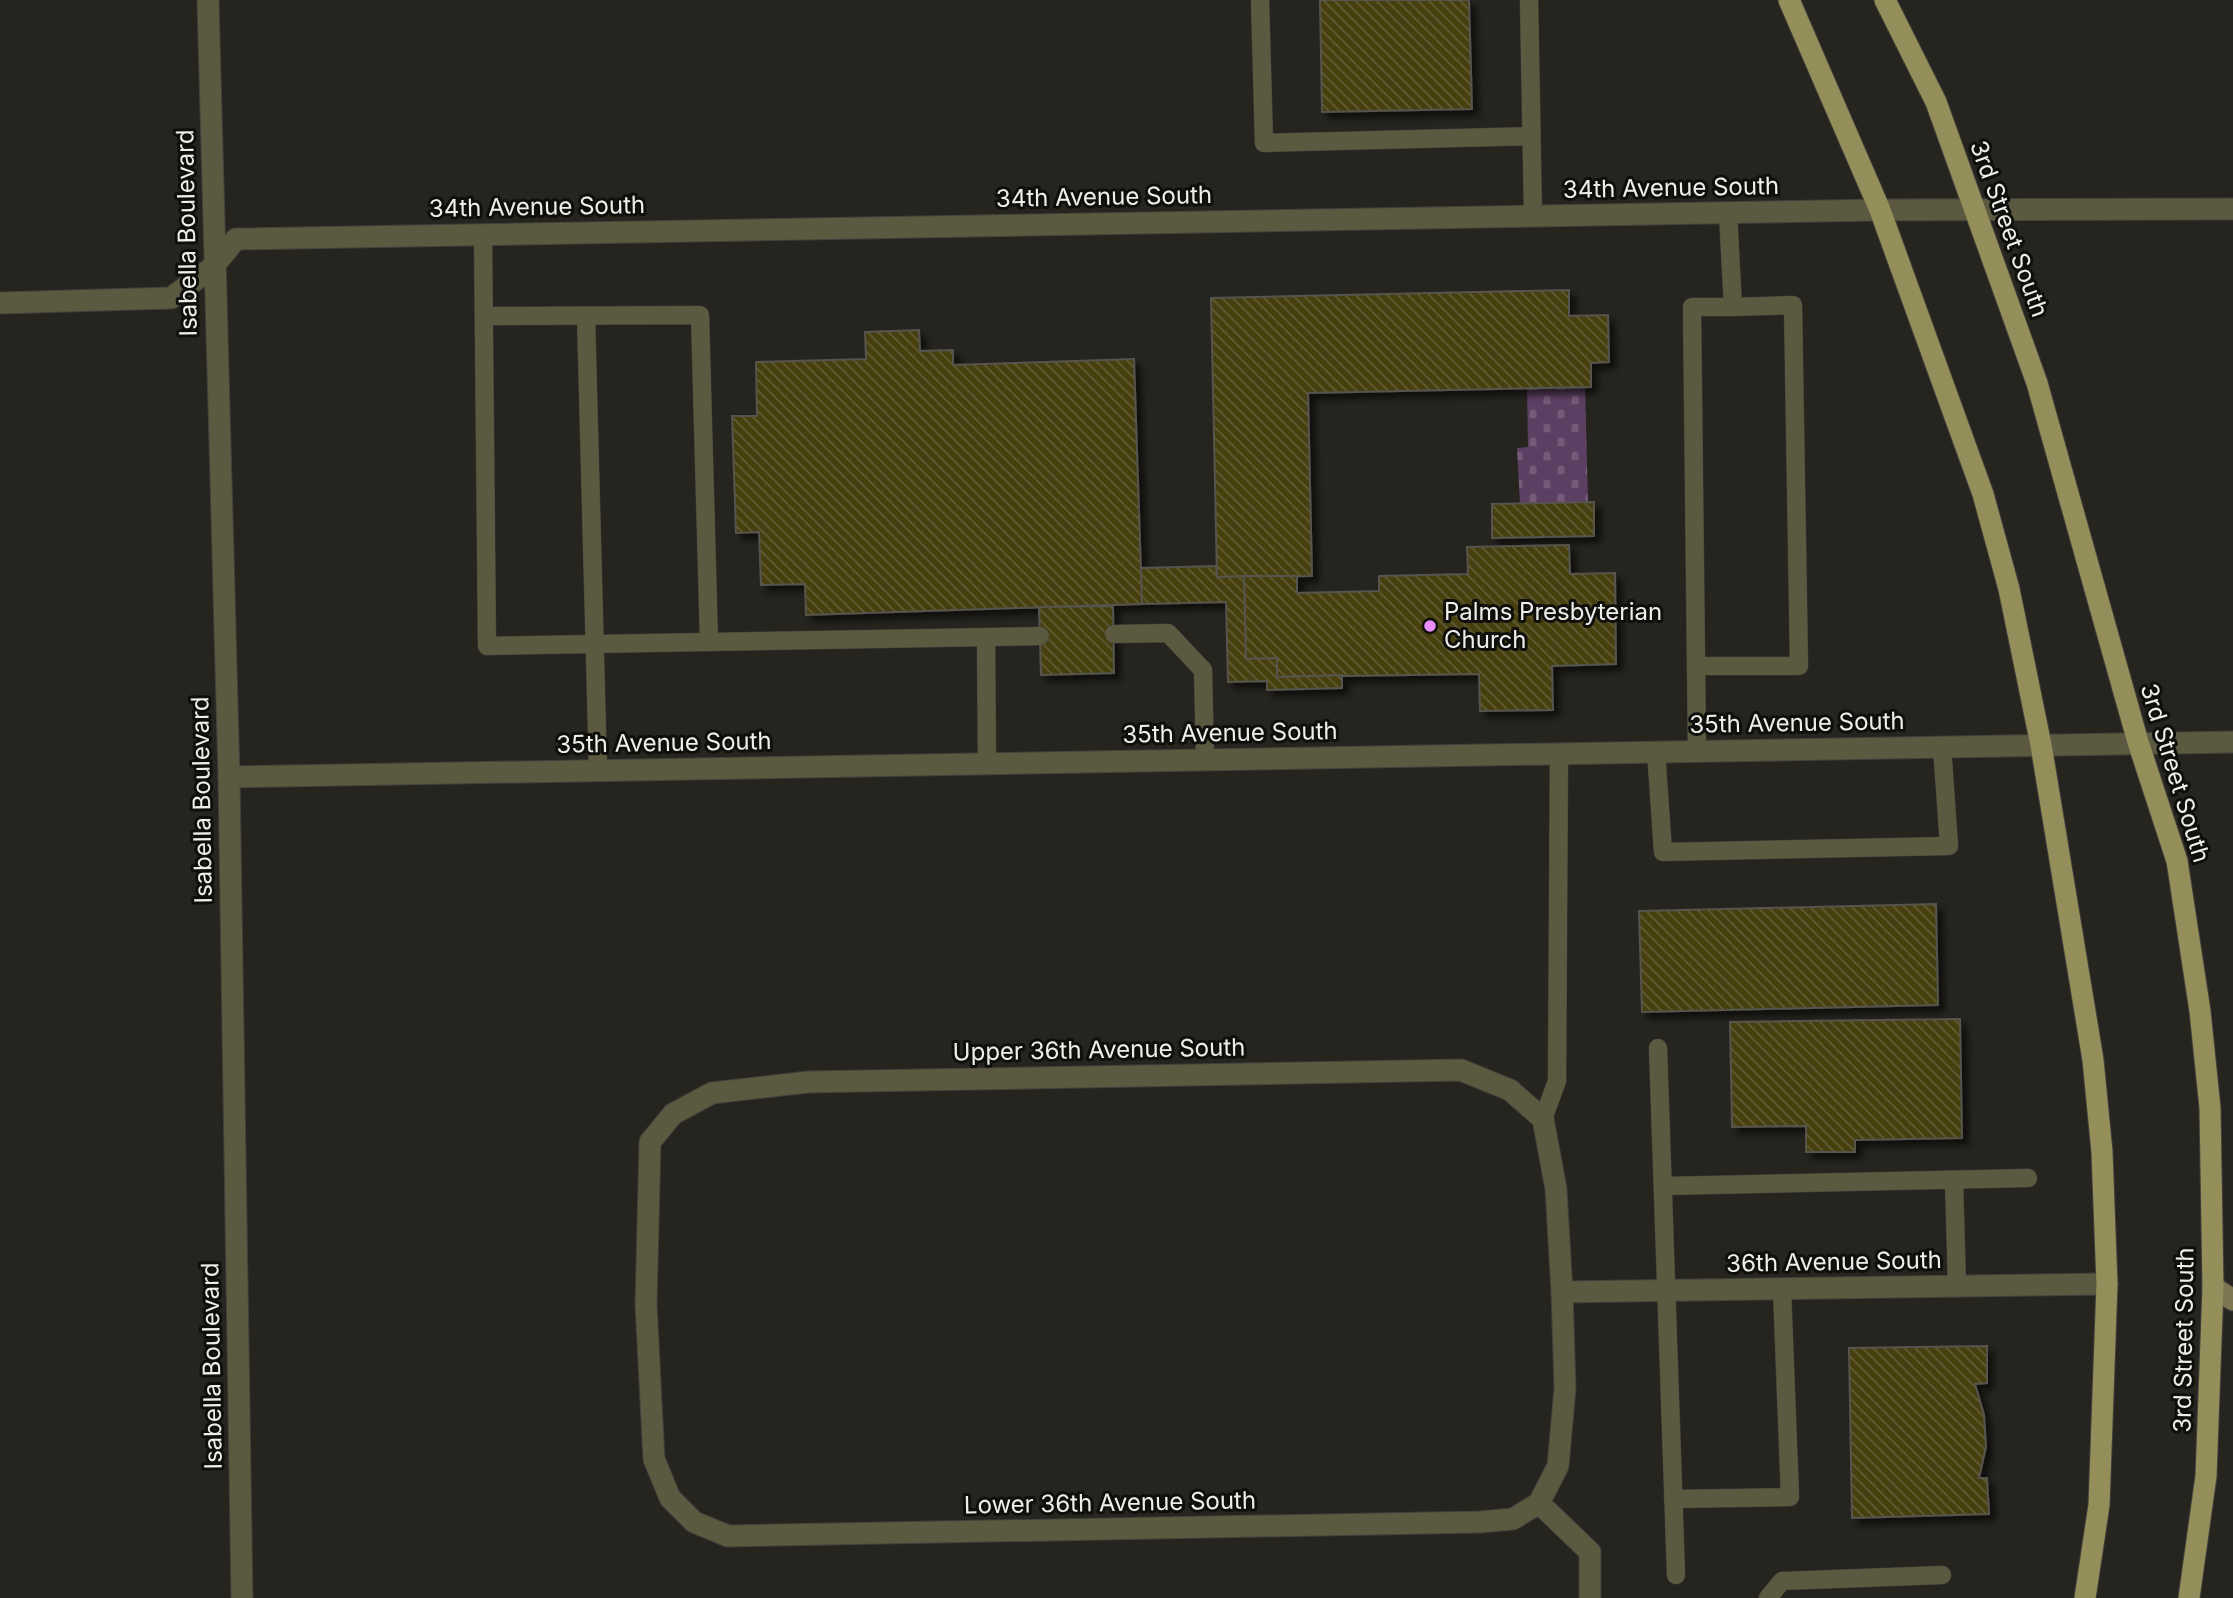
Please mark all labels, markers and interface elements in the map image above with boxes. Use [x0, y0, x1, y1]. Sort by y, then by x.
street label: Isabella Boulevard [170, 129, 203, 337]
street label: 3rd Street South [1964, 137, 2055, 321]
street label: 34th Avenue South [1563, 171, 1779, 204]
street label: 34th Avenue South [996, 180, 1212, 213]
street label: 34th Avenue South [429, 190, 645, 223]
place label: Palms Presbyterian Church [1444, 597, 1662, 654]
marker: Palms Presbyterian Church [1422, 618, 1438, 634]
street label: 3rd Street South [2135, 680, 2216, 866]
street label: Isabella Boulevard [185, 696, 218, 904]
street label: 35th Avenue South [1689, 706, 1905, 739]
street label: 35th Avenue South [1122, 716, 1338, 749]
street label: 35th Avenue South [556, 726, 772, 759]
street label: Upper 36th Avenue South [952, 1032, 1246, 1067]
street label: 36th Avenue South [1726, 1245, 1942, 1278]
street label: 3rd Street South [2167, 1247, 2200, 1433]
street label: Isabella Boulevard [195, 1262, 228, 1470]
street label: Lower 36th Avenue South [964, 1485, 1256, 1520]

